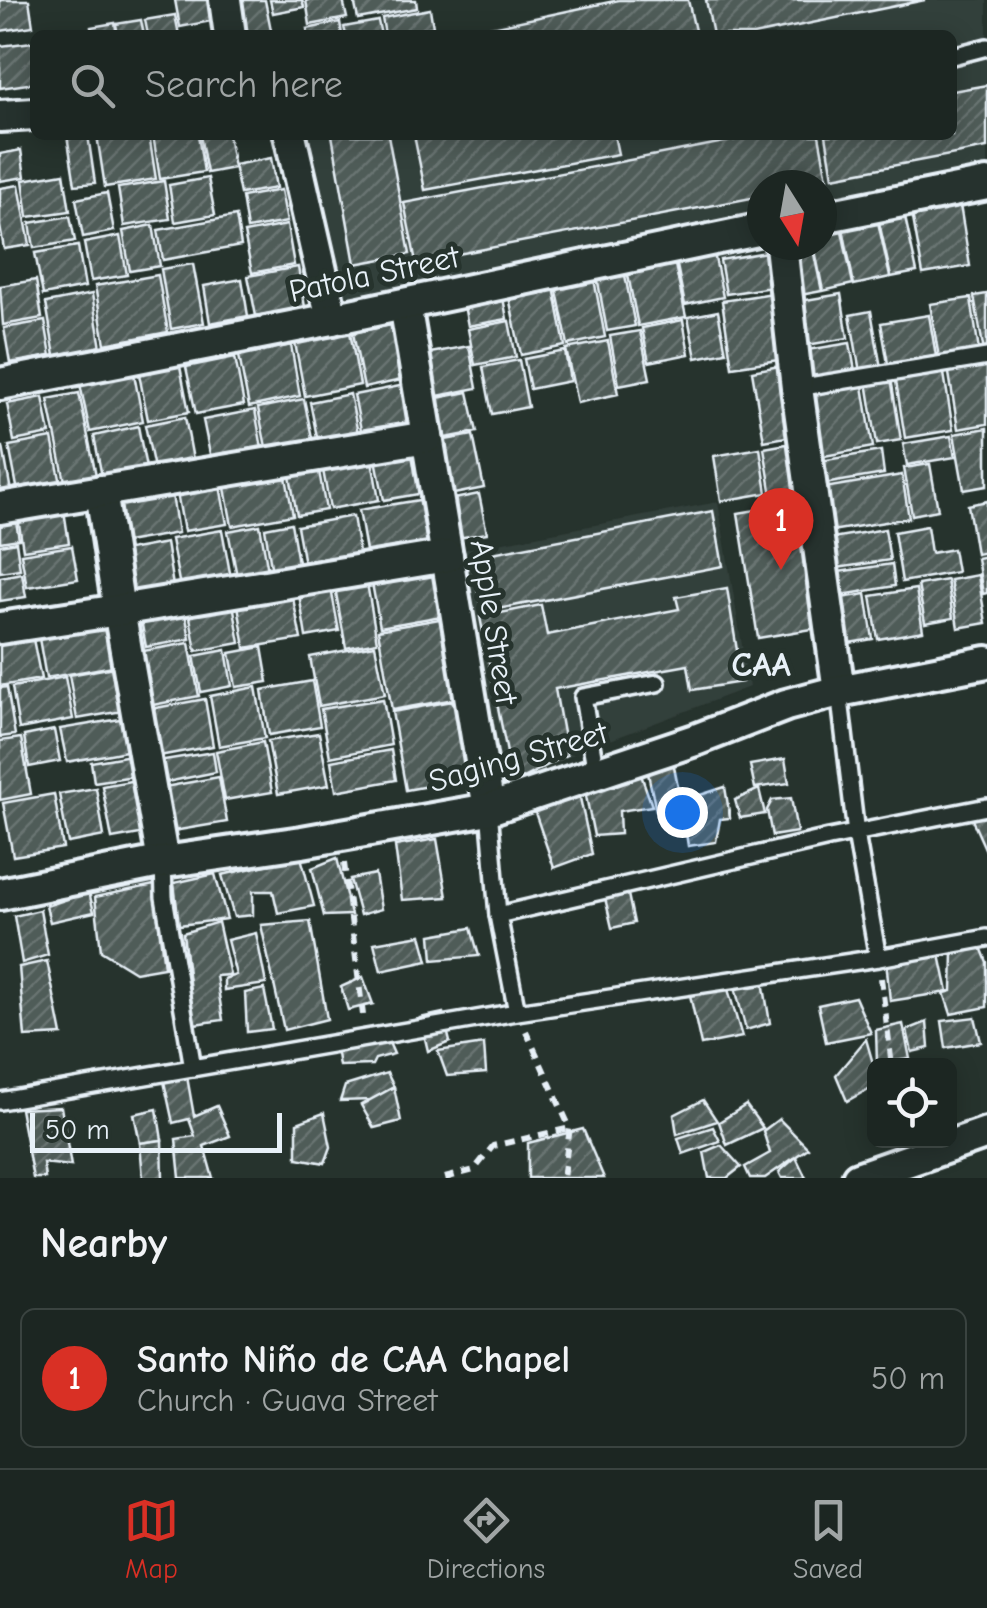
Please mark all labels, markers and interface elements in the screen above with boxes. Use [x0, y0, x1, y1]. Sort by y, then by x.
search box [30, 30, 957, 140]
icon: search [65, 58, 120, 113]
text: Search here [145, 63, 343, 107]
north arrow [747, 170, 837, 260]
street label: Patola Street [286, 238, 463, 310]
pin: 1 [748, 488, 814, 570]
street label: Apple Street [463, 537, 525, 708]
district label: CAA [731, 644, 792, 685]
street label: Saging Street [425, 714, 612, 800]
your location [657, 787, 708, 838]
map controls [867, 1058, 957, 1148]
button: locate [867, 1058, 957, 1148]
scale bar [30, 1108, 282, 1152]
text: 50 m [45, 1114, 110, 1146]
text: Nearby [40, 1219, 167, 1268]
text: Santo Niño de CAA Chapel [137, 1338, 570, 1382]
text: 1 [68, 1360, 81, 1397]
text: 50 m [871, 1360, 945, 1397]
text: Church · Guava Street [137, 1382, 437, 1419]
tab: Map [124, 1493, 179, 1585]
tab: Directions [427, 1493, 545, 1585]
tab: Saved [793, 1493, 863, 1585]

